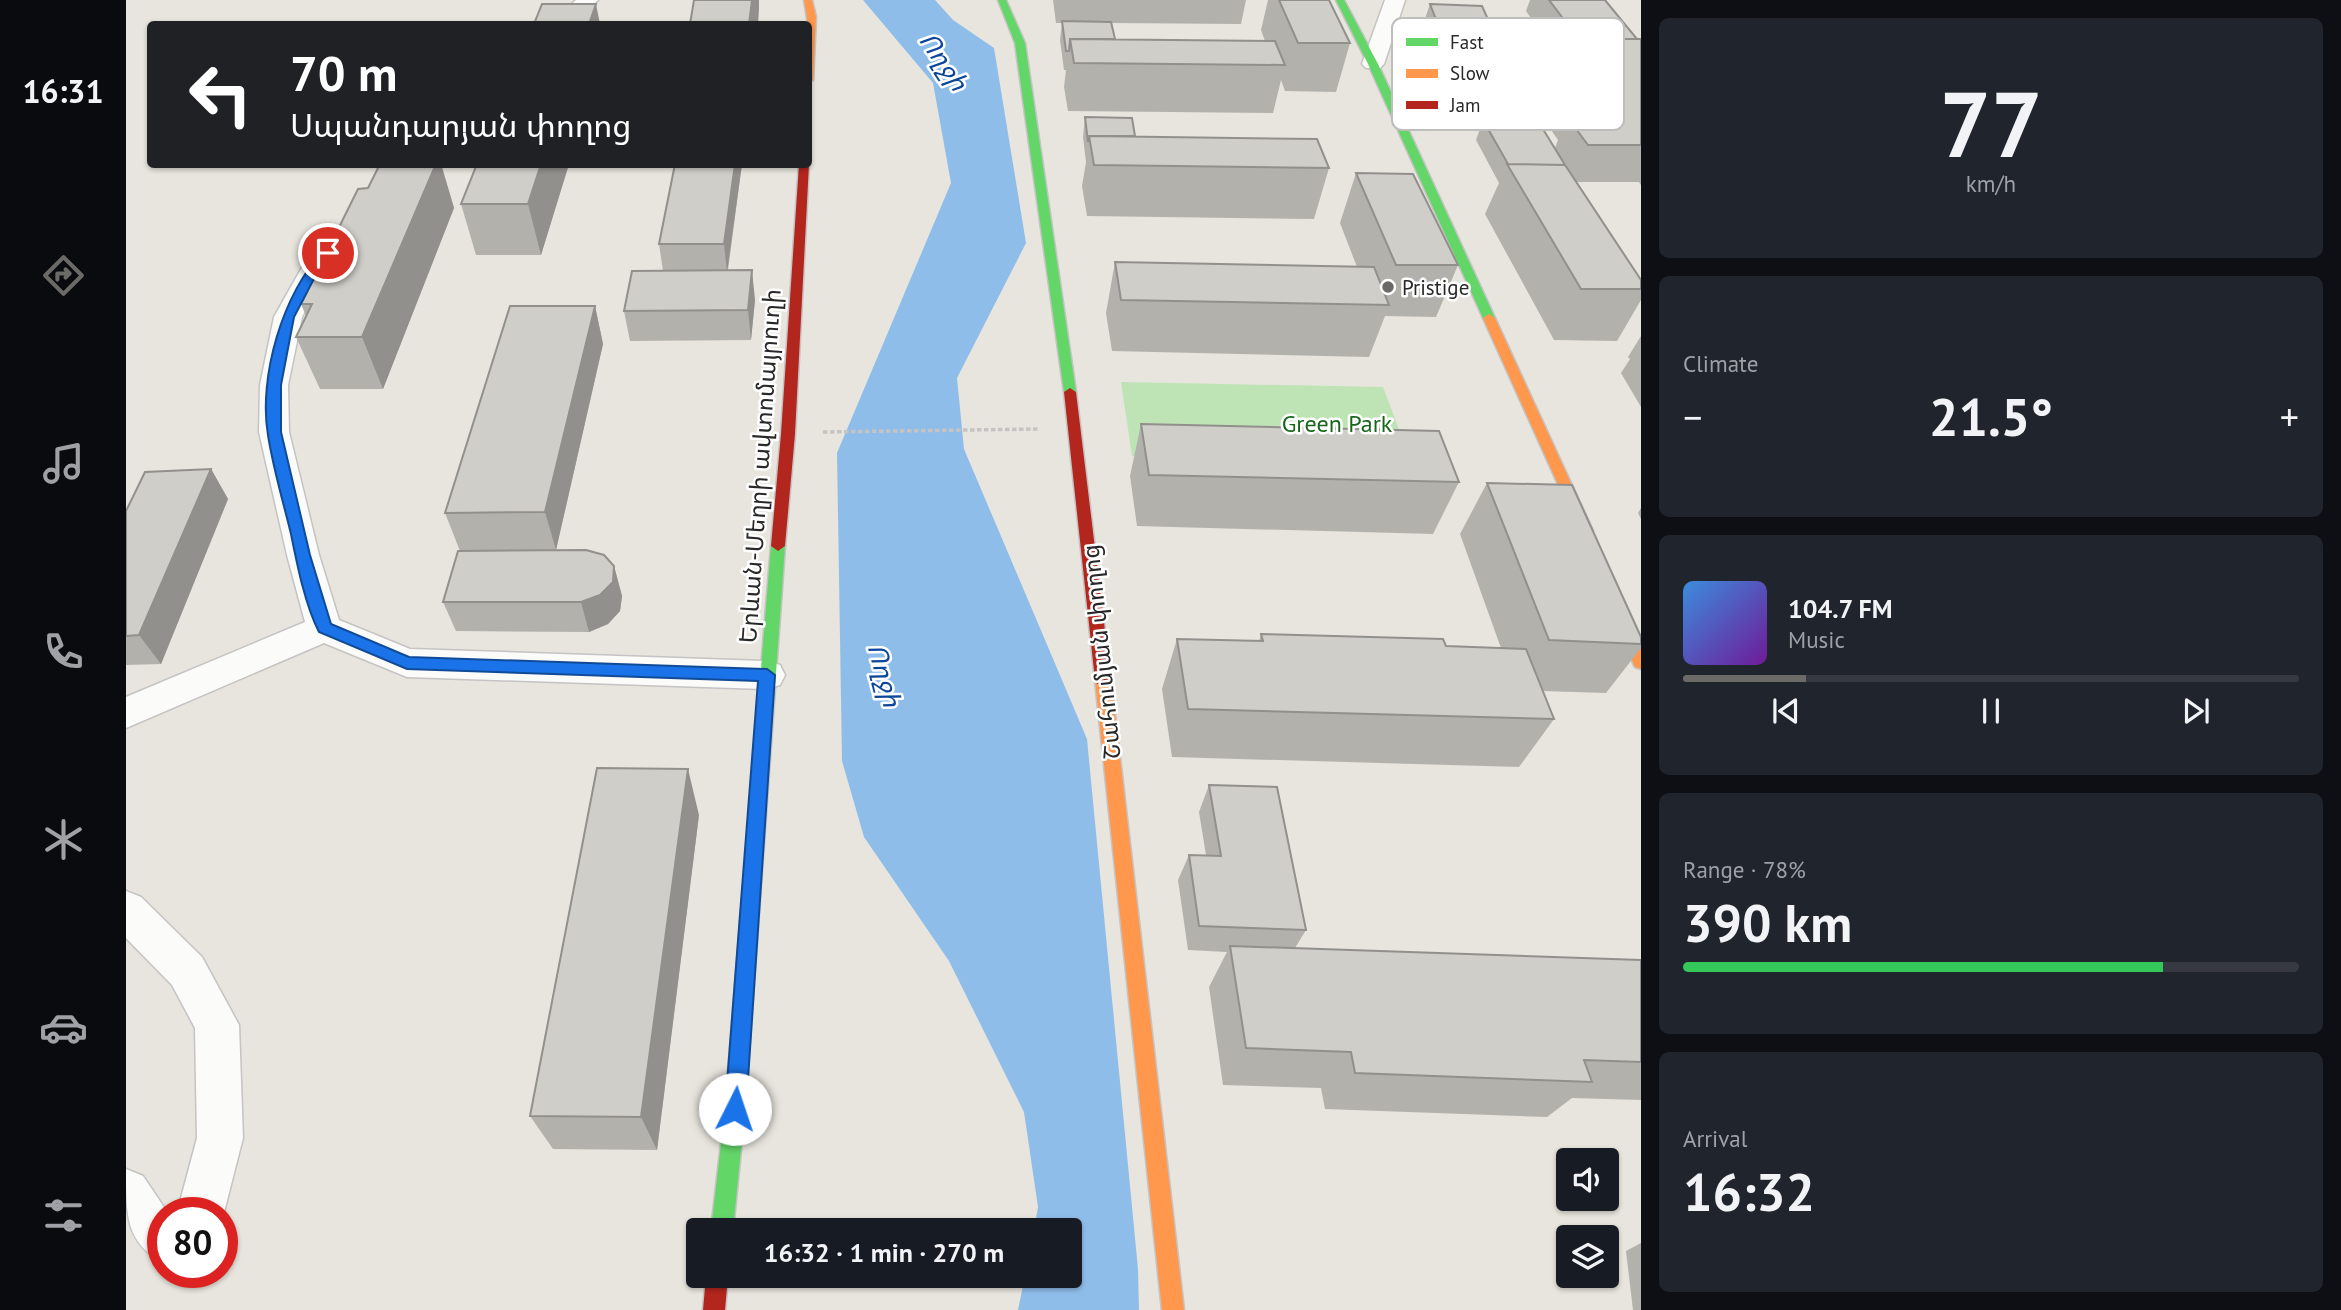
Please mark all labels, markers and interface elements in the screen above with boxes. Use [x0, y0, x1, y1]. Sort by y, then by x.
legend [1392, 18, 1624, 130]
water label: Ողջի [912, 25, 976, 97]
text: Fast [1450, 30, 1484, 54]
text: 70 m [290, 41, 397, 105]
icon: left [175, 49, 266, 140]
text: Slow [1450, 61, 1490, 85]
text: 77 [1939, 64, 2043, 182]
text: 16:31 [22, 70, 104, 112]
text: Jam [1449, 93, 1480, 117]
text: Սպանդարյան փողոց [290, 104, 631, 146]
text: km/h [1966, 169, 2016, 198]
pin [298, 223, 358, 283]
icon: arrive [309, 234, 347, 272]
icon: directions [39, 251, 88, 300]
place label: Pristige [1402, 274, 1469, 301]
marker: Pristige [1380, 279, 1396, 295]
street label: Երևան-Մեղրի ավտոմայրուղի [732, 288, 788, 644]
text: Climate [1683, 349, 1758, 378]
text: 21.5° [1929, 383, 2053, 450]
text: − [1683, 392, 1702, 441]
text: + [2280, 392, 2299, 441]
park label: Green Park [1282, 408, 1393, 439]
icon: music [39, 439, 88, 488]
street label: Շահումյան փողոց [1074, 543, 1128, 761]
text: 104.7 FM [1788, 592, 1893, 625]
text: Music [1788, 625, 1845, 654]
icon: phone [39, 627, 88, 676]
water label: Ողջի [861, 640, 909, 711]
icon: previous [1767, 692, 1805, 730]
icon: pause [1972, 692, 2010, 730]
icon: next [2177, 692, 2215, 730]
icon: climate [39, 815, 88, 864]
text: Range · 78% [1683, 855, 1806, 884]
text: 390 km [1683, 889, 1852, 956]
icon: car [39, 1003, 88, 1052]
position arrow [698, 1072, 772, 1146]
text: Arrival [1683, 1124, 1747, 1153]
map controls [1556, 1148, 1619, 1288]
button: sound [1556, 1148, 1619, 1211]
text: 16:32 [1683, 1158, 1815, 1225]
icon: filters [39, 1191, 88, 1240]
speed limit sign: 80 [147, 1197, 238, 1288]
button: layers [1556, 1225, 1619, 1288]
text: 16:32 · 1 min · 270 m [764, 1236, 1004, 1269]

